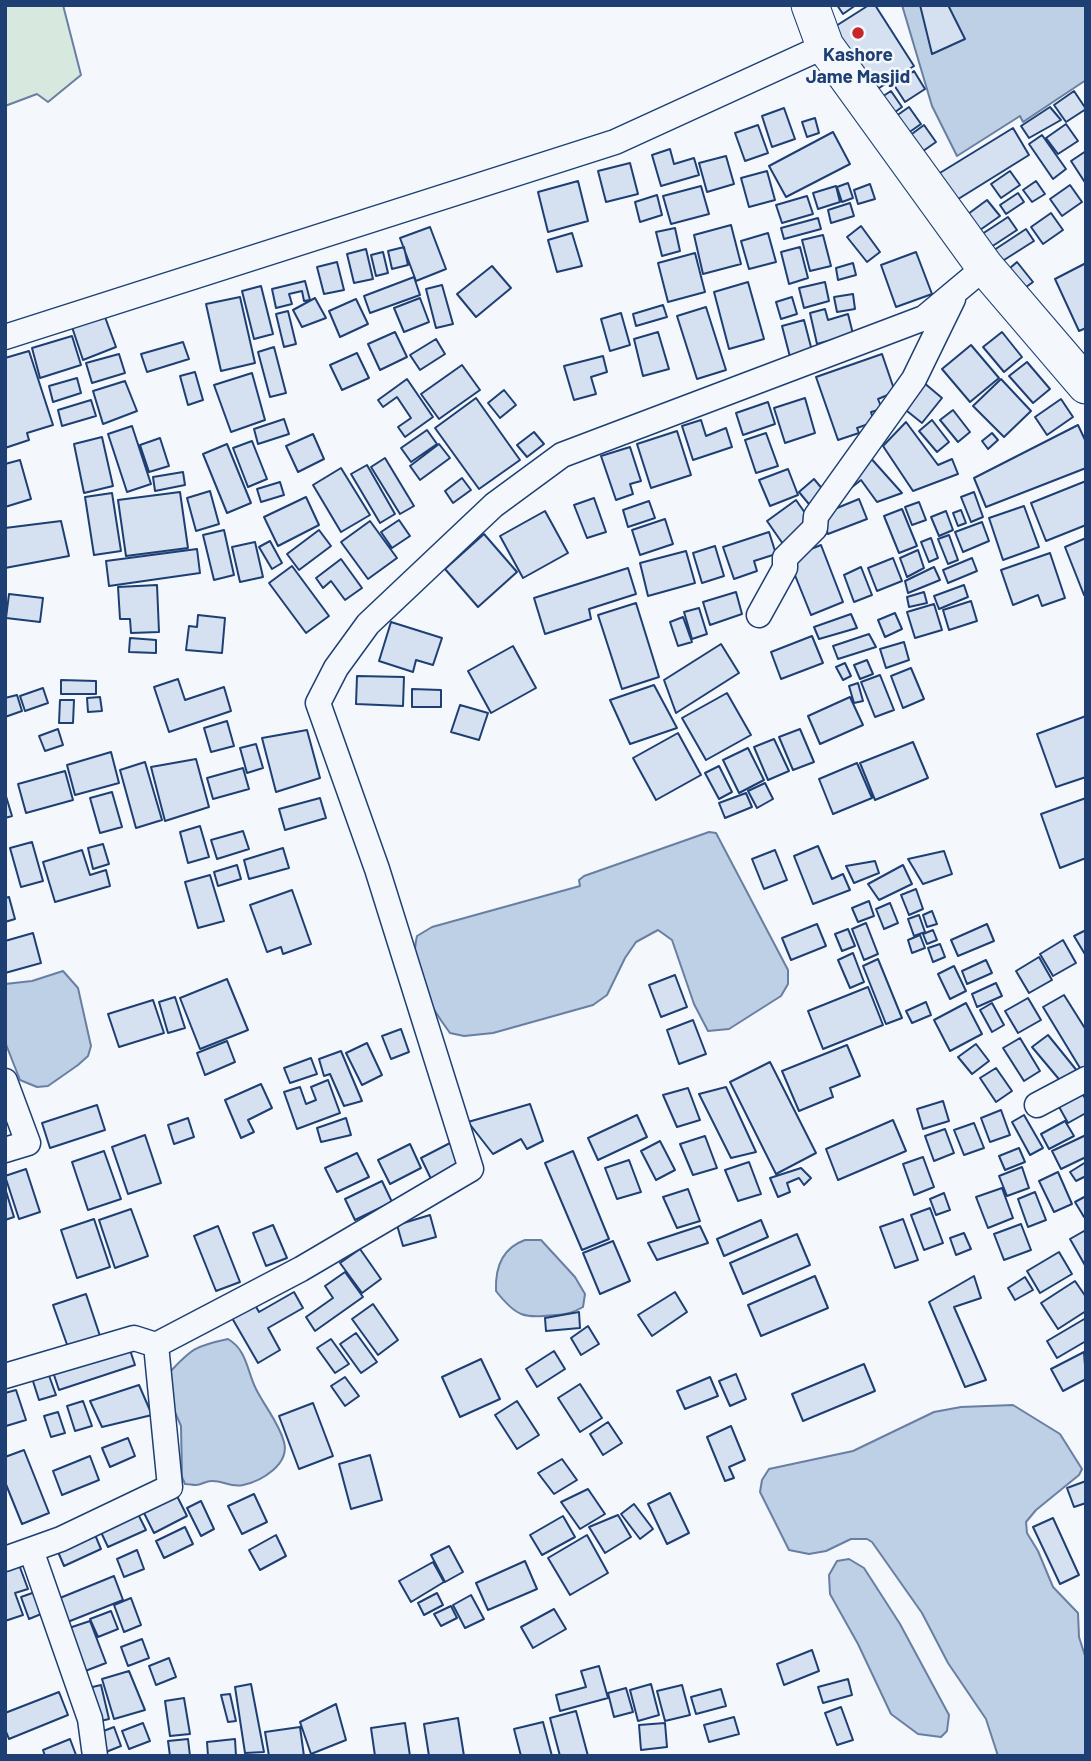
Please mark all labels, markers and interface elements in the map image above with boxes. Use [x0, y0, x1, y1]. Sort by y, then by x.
marker: Kashore Jame Masjid [850, 25, 866, 41]
place label: Kashore Jame Masjid [806, 44, 910, 88]

